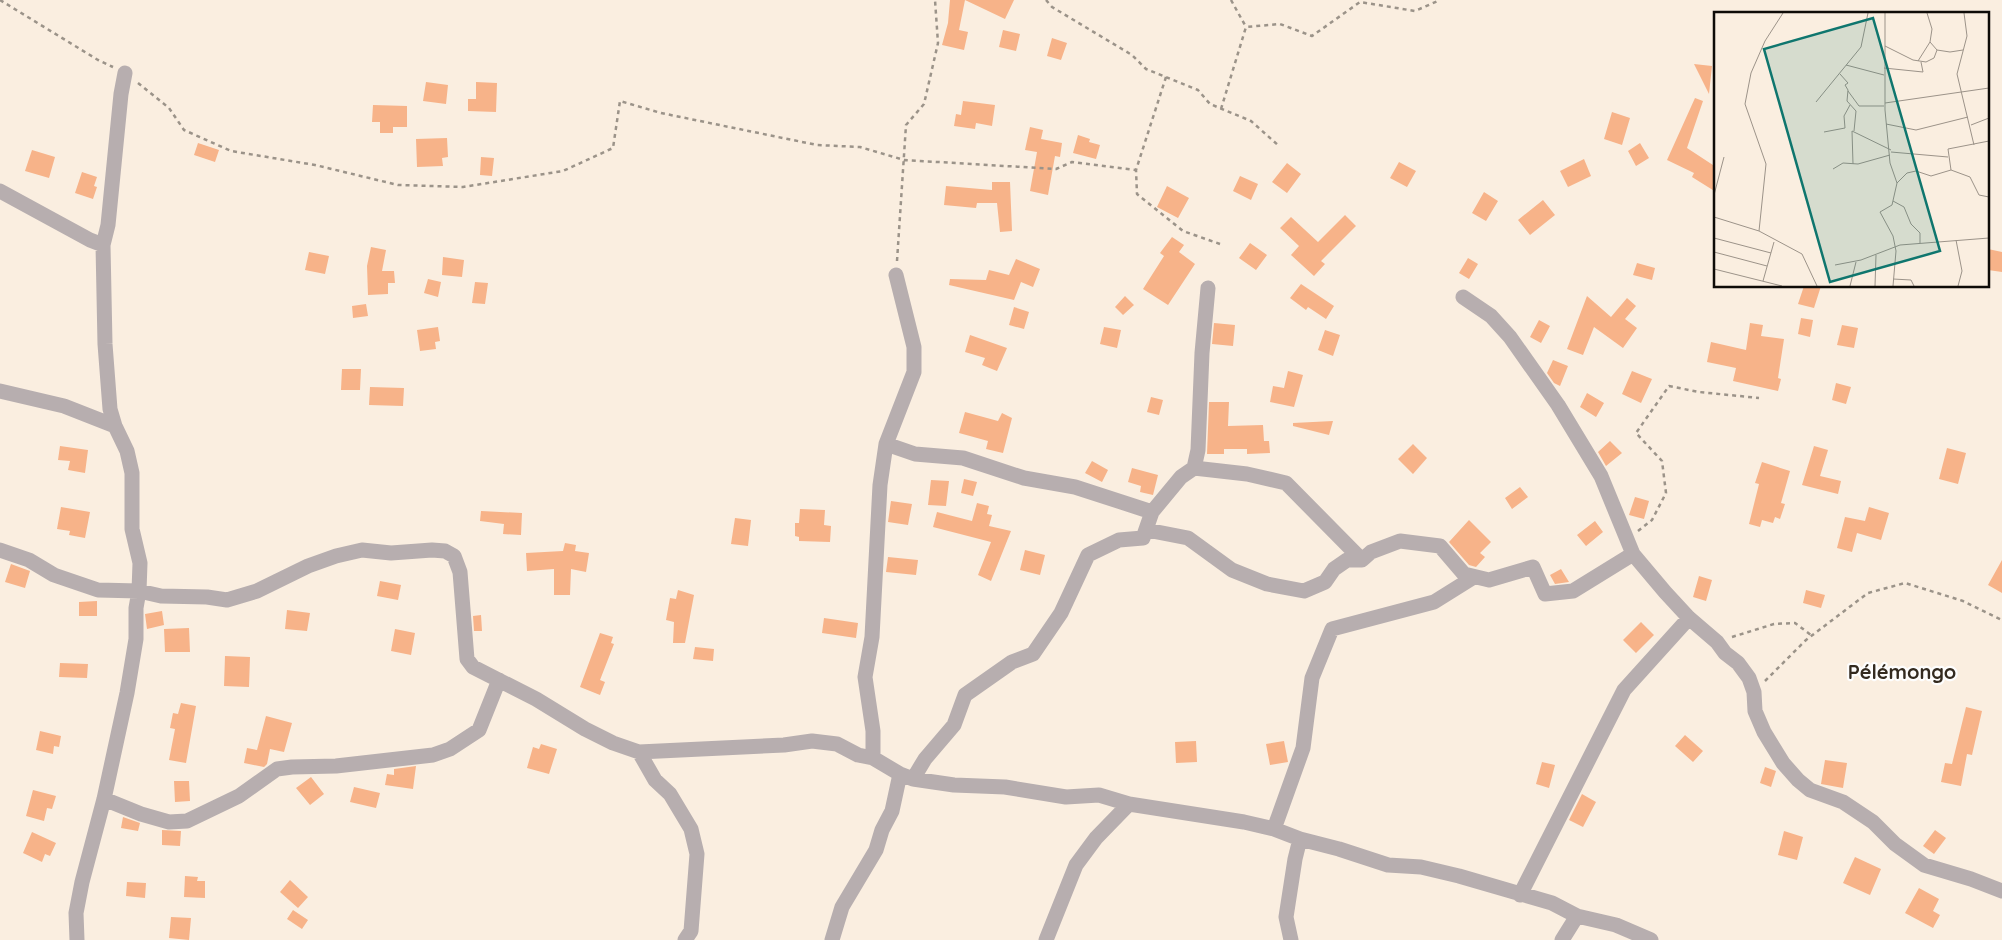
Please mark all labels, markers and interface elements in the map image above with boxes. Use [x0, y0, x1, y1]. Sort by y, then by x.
inset map [1714, 12, 1990, 288]
district label: Pélémongo [1848, 659, 1956, 684]

